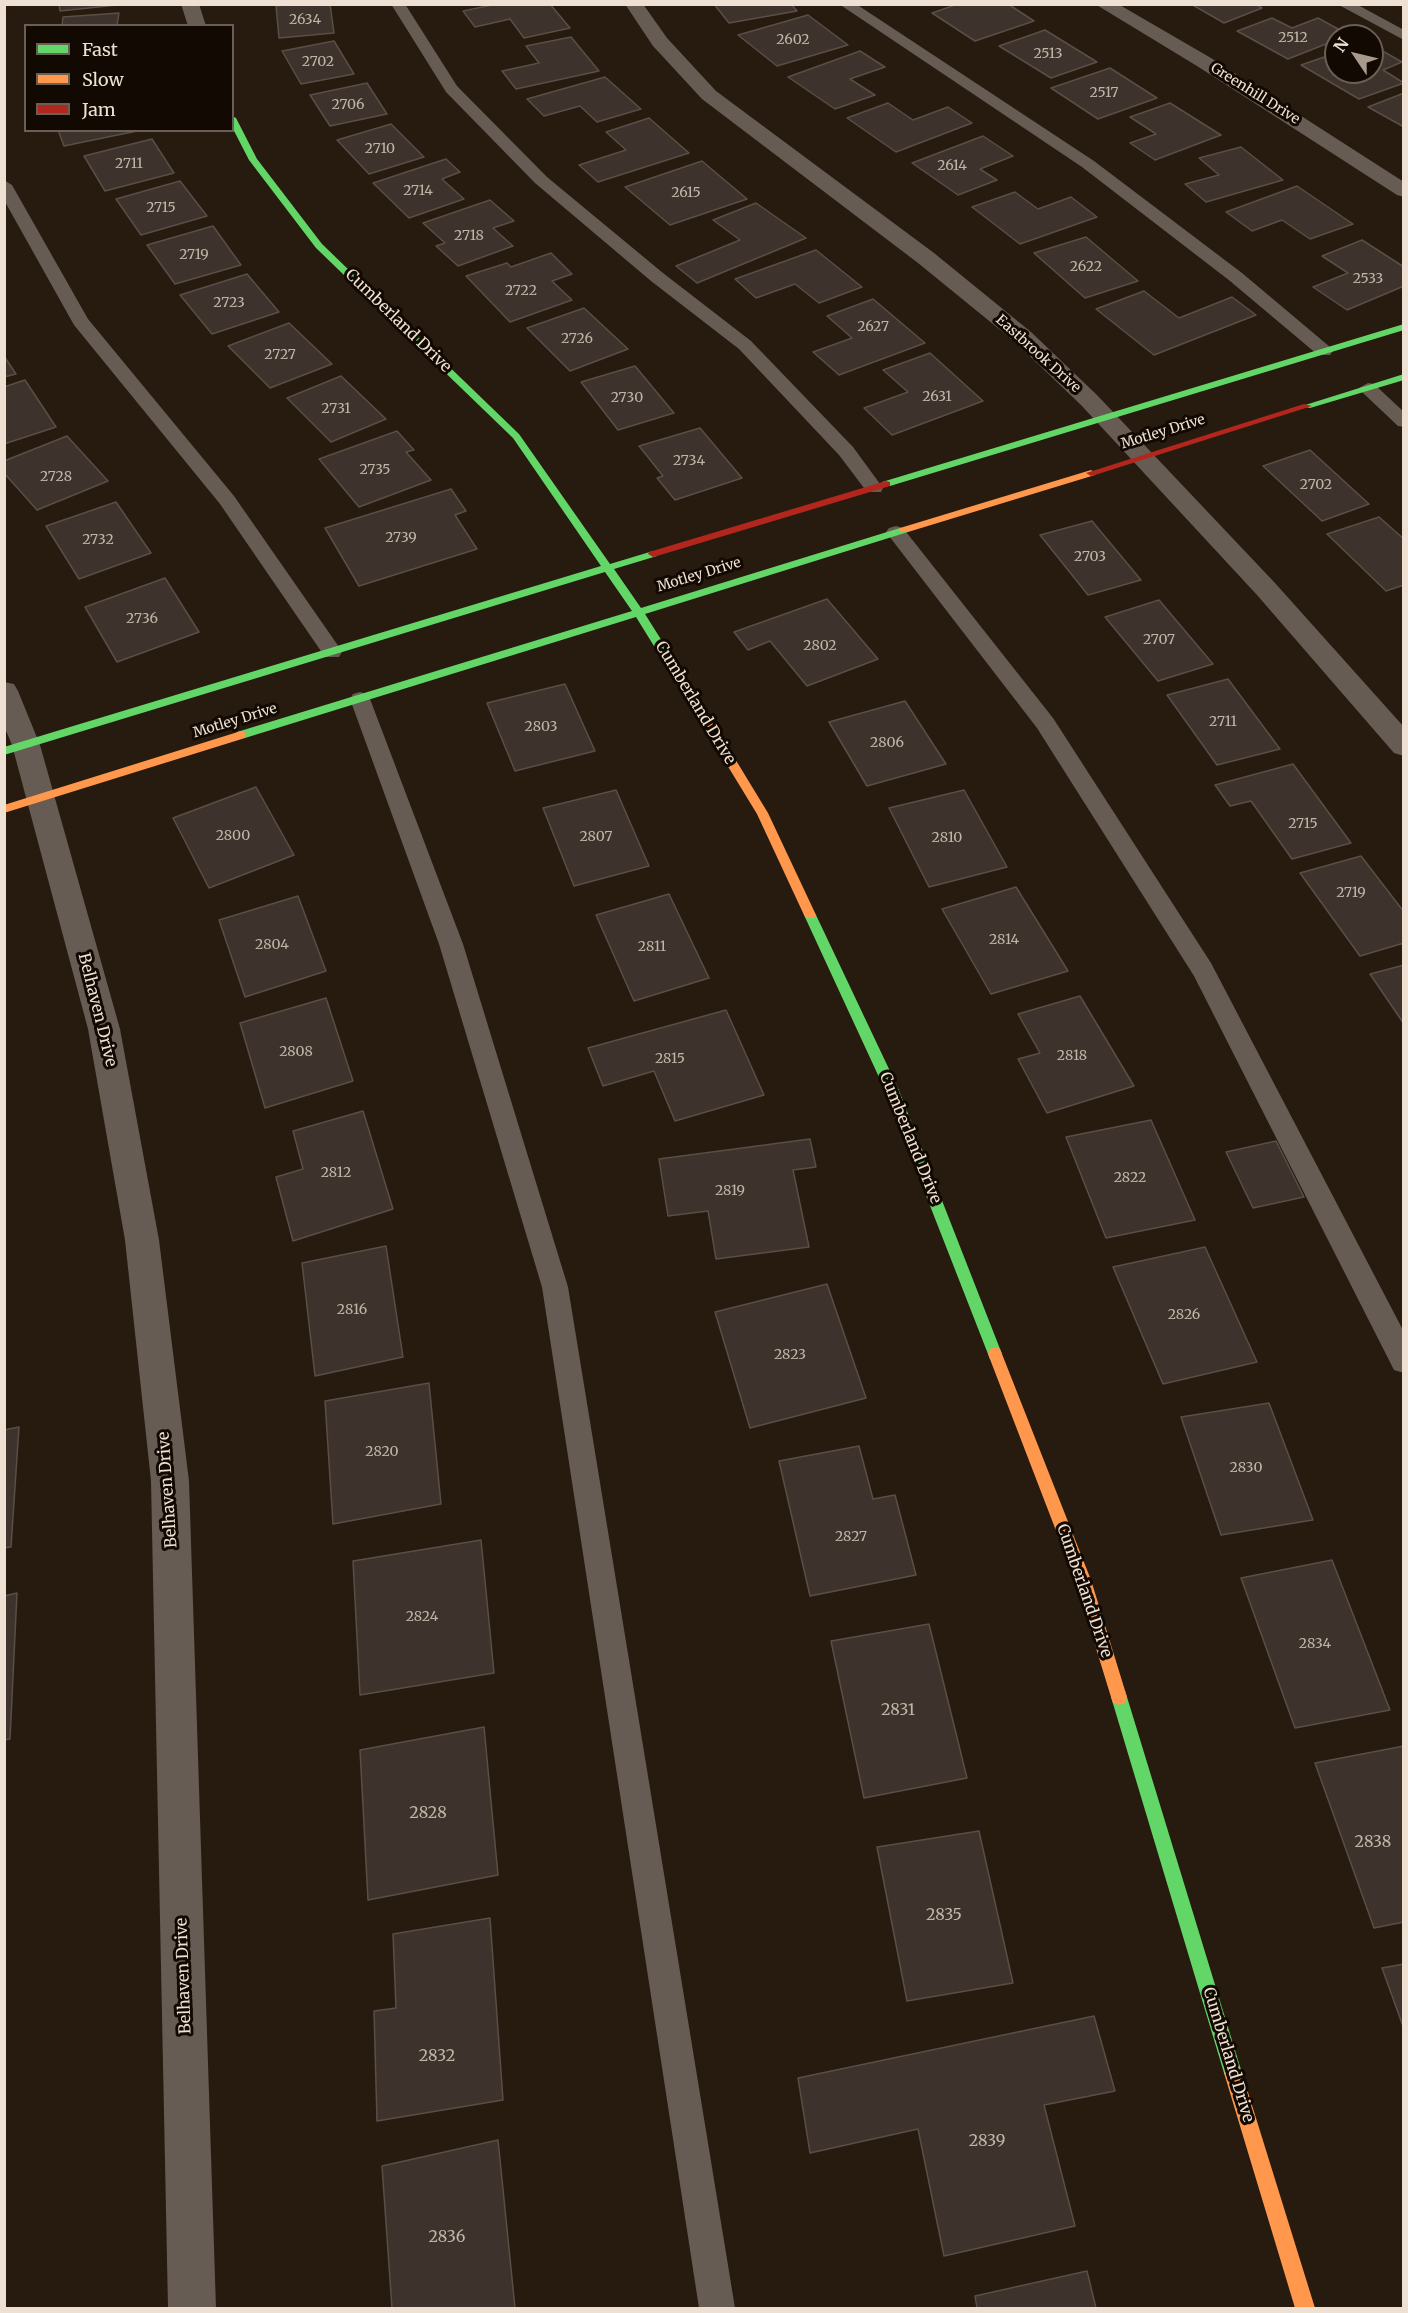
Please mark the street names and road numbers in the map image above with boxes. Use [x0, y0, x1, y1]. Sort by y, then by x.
street label: Greenhill Drive [1207, 60, 1303, 128]
street label: Cumberland Drive [341, 265, 455, 377]
street label: Eastbrook Drive [992, 311, 1084, 397]
street label: Motley Drive [1119, 411, 1207, 453]
street label: Motley Drive [655, 554, 743, 596]
street label: Cumberland Drive [651, 638, 739, 768]
street label: Motley Drive [191, 700, 279, 742]
street label: Belhaven Drive [74, 951, 120, 1069]
street label: Cumberland Drive [875, 1069, 945, 1207]
street label: Belhaven Drive [154, 1431, 182, 1549]
street label: Cumberland Drive [1052, 1522, 1116, 1660]
street label: Belhaven Drive [172, 1917, 196, 2035]
street label: Cumberland Drive [1198, 1985, 1258, 2125]

